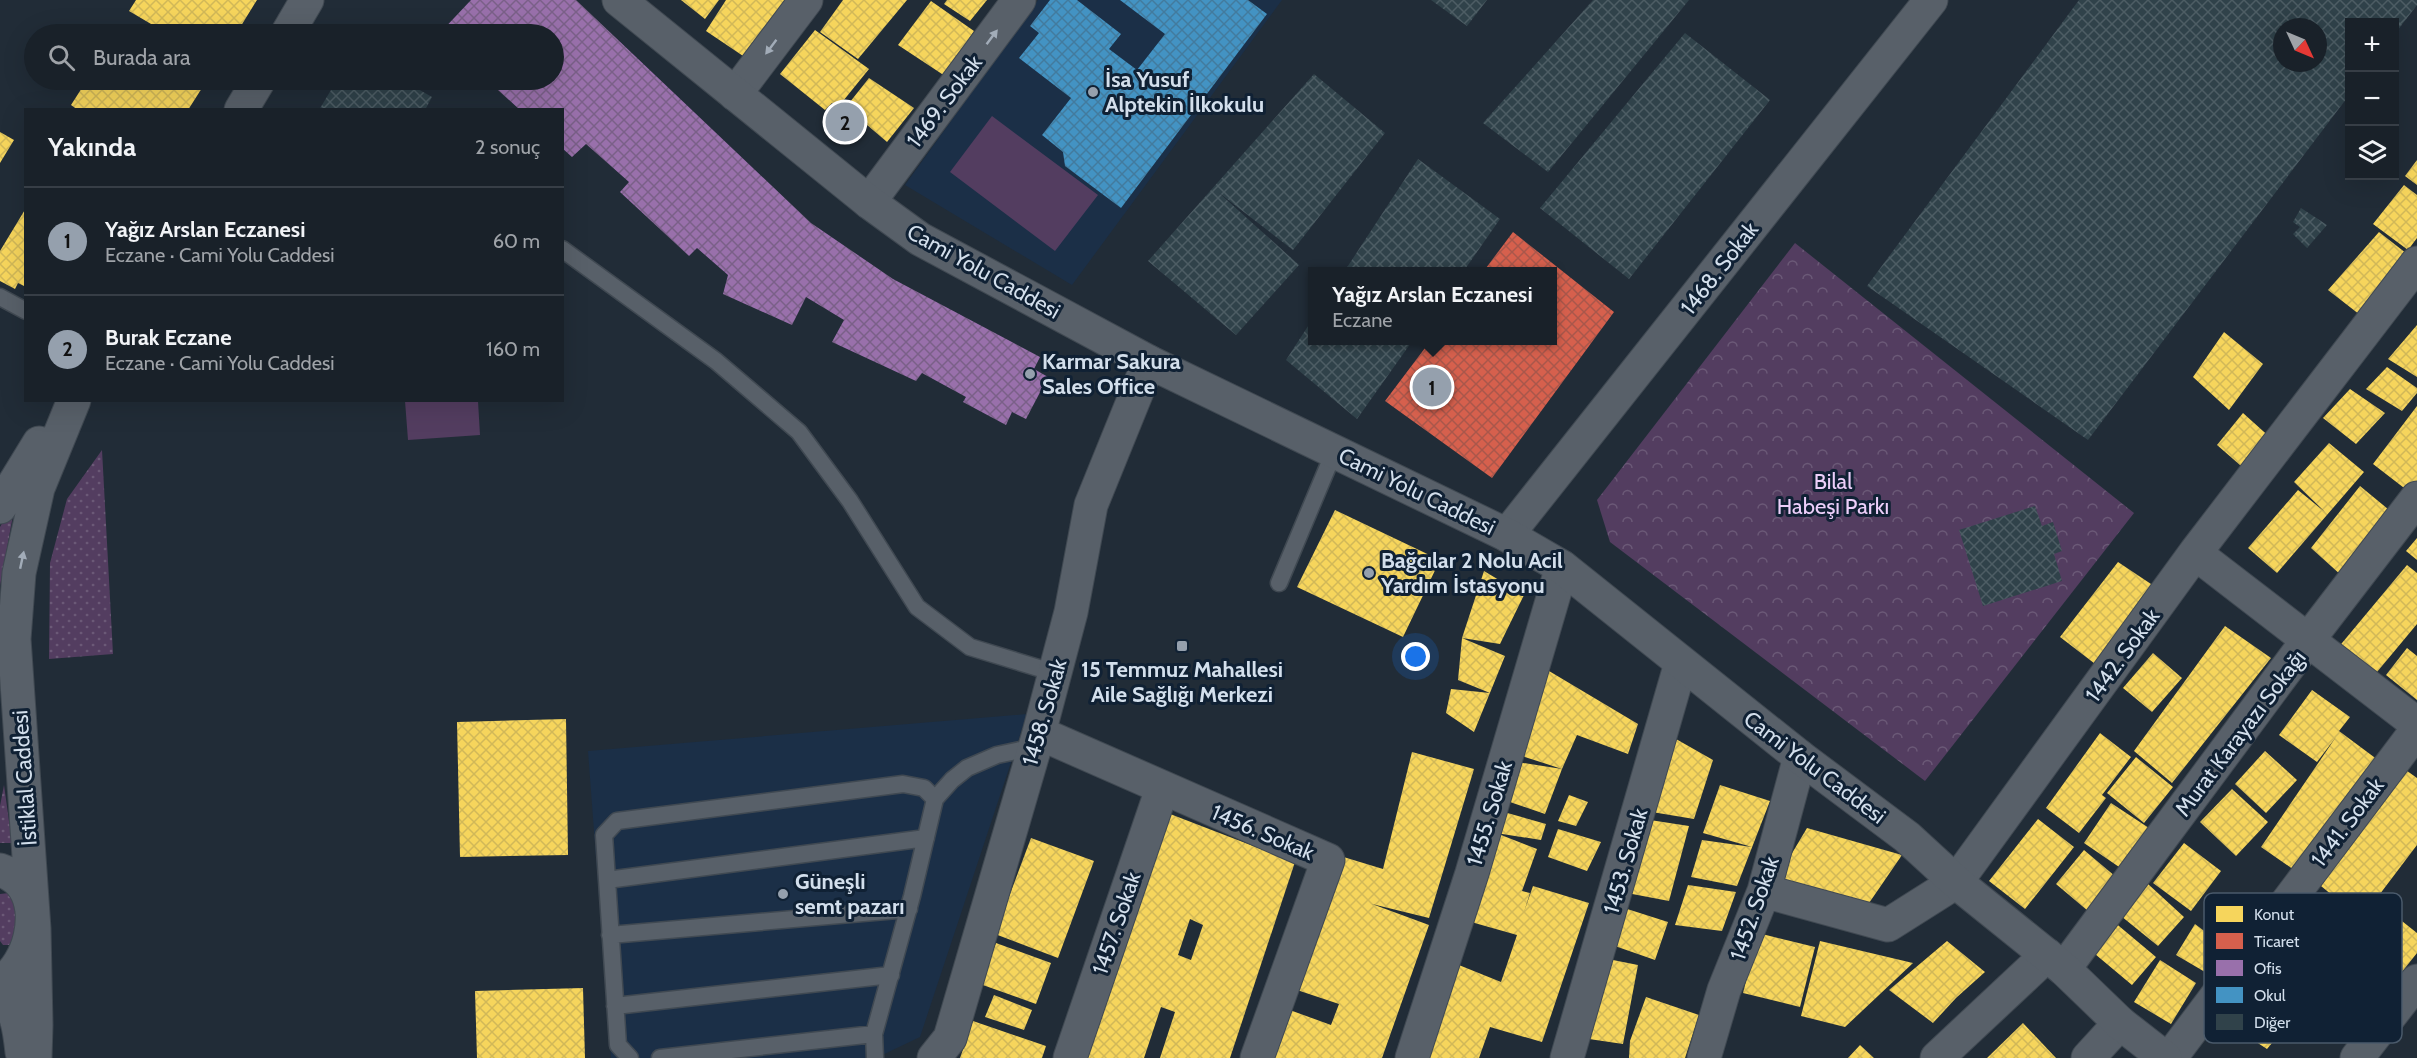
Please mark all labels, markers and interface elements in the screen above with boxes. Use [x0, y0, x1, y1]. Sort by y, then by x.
north arrow [2273, 18, 2327, 72]
map controls [2345, 18, 2399, 180]
button: + [2345, 18, 2399, 72]
search box [24, 24, 564, 90]
one-way arrow [985, 29, 997, 44]
one-way arrow [765, 39, 777, 54]
icon: search [45, 41, 78, 74]
text: Burada ara [93, 44, 191, 71]
street label: 1469. Sokak [901, 50, 988, 153]
place label: İsa Yusuf Alptekin İlkokulu [1105, 66, 1264, 118]
button: − [2345, 72, 2399, 126]
marker: İsa Yusuf Alptekin İlkokulu [1086, 85, 1100, 99]
pin: 2 [826, 100, 864, 144]
button: layers [2345, 126, 2399, 180]
text: Yakında [48, 131, 136, 163]
text: 2 sonuç [475, 135, 540, 159]
text: Yağız Arslan Eczanesi [105, 216, 305, 243]
street label: 1468. Sokak [1675, 216, 1764, 320]
street label: Cami Yolu Caddesi [902, 218, 1065, 325]
text: 1 [64, 229, 71, 253]
text: 60 m [493, 229, 540, 253]
text: Eczane · Cami Yolu Caddesi [105, 243, 334, 267]
popup [1308, 267, 1557, 345]
text: Yağız Arslan Eczanesi [1332, 281, 1533, 308]
text: Eczane [1332, 308, 1393, 332]
text: Burak Eczane [105, 324, 232, 351]
text: 2 [62, 337, 73, 361]
text: 160 m [486, 337, 540, 361]
place label: Karmar Sakura Sales Office [1042, 348, 1181, 400]
text: Eczane · Cami Yolu Caddesi [105, 351, 334, 375]
pin: 1 [1412, 364, 1452, 410]
marker: Karmar Sakura Sales Office [1023, 367, 1037, 381]
street label: Cami Yolu Caddesi [1334, 442, 1500, 541]
park label: Bilal Habeşi Parkı [1777, 468, 1889, 520]
place label: Bağcılar 2 Nolu Acil Yardım İstasyonu [1380, 547, 1563, 599]
one-way arrow [18, 550, 27, 569]
marker: Bağcılar 2 Nolu Acil Yardım İstasyonu [1362, 566, 1376, 580]
street label: 1442. Sokak [2080, 603, 2165, 707]
marker: 15 Temmuz Mahallesi Aile Sağlığı Merkezi [1175, 639, 1189, 653]
your location [1401, 642, 1430, 671]
street label: Murat Karayazı Sokağı [2169, 645, 2312, 822]
street label: 1458. Sokak [1016, 656, 1073, 769]
place label: 15 Temmuz Mahallesi Aile Sağlığı Merkezi [1081, 656, 1283, 708]
street label: Cami Yolu Caddesi [1738, 705, 1891, 830]
street label: İstiklal Caddesi [6, 709, 43, 847]
street label: 1455. Sokak [1461, 757, 1518, 869]
street label: 1441. Sokak [2305, 772, 2390, 872]
street label: 1456. Sokak [1207, 799, 1318, 866]
street label: 1453. Sokak [1598, 805, 1653, 917]
street label: 1452. Sokak [1724, 853, 1785, 964]
place label: Güneşli semt pazarı [795, 868, 905, 920]
street label: 1457. Sokak [1086, 868, 1147, 978]
marker: Güneşli semt pazarı [776, 887, 790, 901]
legend [2204, 893, 2402, 1043]
text: Konut [2254, 905, 2295, 924]
text: Ticaret [2254, 932, 2300, 951]
text: Ofis [2254, 959, 2282, 978]
text: Okul [2254, 986, 2286, 1005]
text: Diğer [2254, 1013, 2291, 1032]

